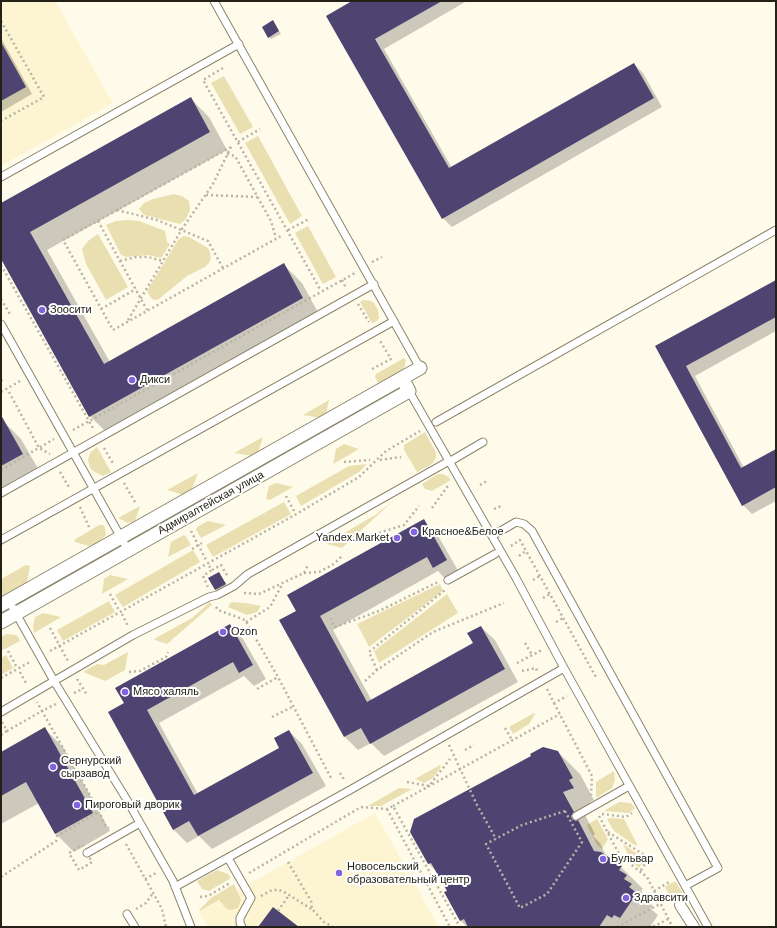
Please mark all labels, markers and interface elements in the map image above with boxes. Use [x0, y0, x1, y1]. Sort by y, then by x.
place label: Зоосити [50, 303, 92, 317]
marker: Зоосити [37, 305, 47, 315]
place label: Дикси [140, 373, 170, 387]
marker: Дикси [127, 375, 137, 385]
street label: Адмиралтейская улица [156, 468, 266, 538]
place label: Красное&Белое [422, 525, 504, 539]
marker: Красное&Белое [409, 527, 419, 537]
place label: Yandex.Market [316, 531, 389, 545]
marker: Yandex.Market [392, 533, 402, 543]
place label: Ozon [231, 625, 257, 639]
marker: Ozon [218, 627, 228, 637]
place label: Мясо халяль [133, 685, 199, 699]
marker: Мясо халяль [120, 687, 130, 697]
place label: Сернурский сырзавод [61, 754, 121, 780]
marker: Сернурский сырзавод [48, 762, 58, 772]
place label: Пироговый дворик [85, 798, 179, 812]
marker: Пироговый дворик [72, 800, 82, 810]
place label: Бульвар [611, 852, 653, 866]
marker: Бульвар [598, 854, 608, 864]
place label: Новосельский образовательный центр [347, 860, 470, 886]
marker: Новосельский образовательный центр [334, 868, 344, 878]
place label: Здравсити [634, 891, 688, 905]
marker: Здравсити [621, 893, 631, 903]

